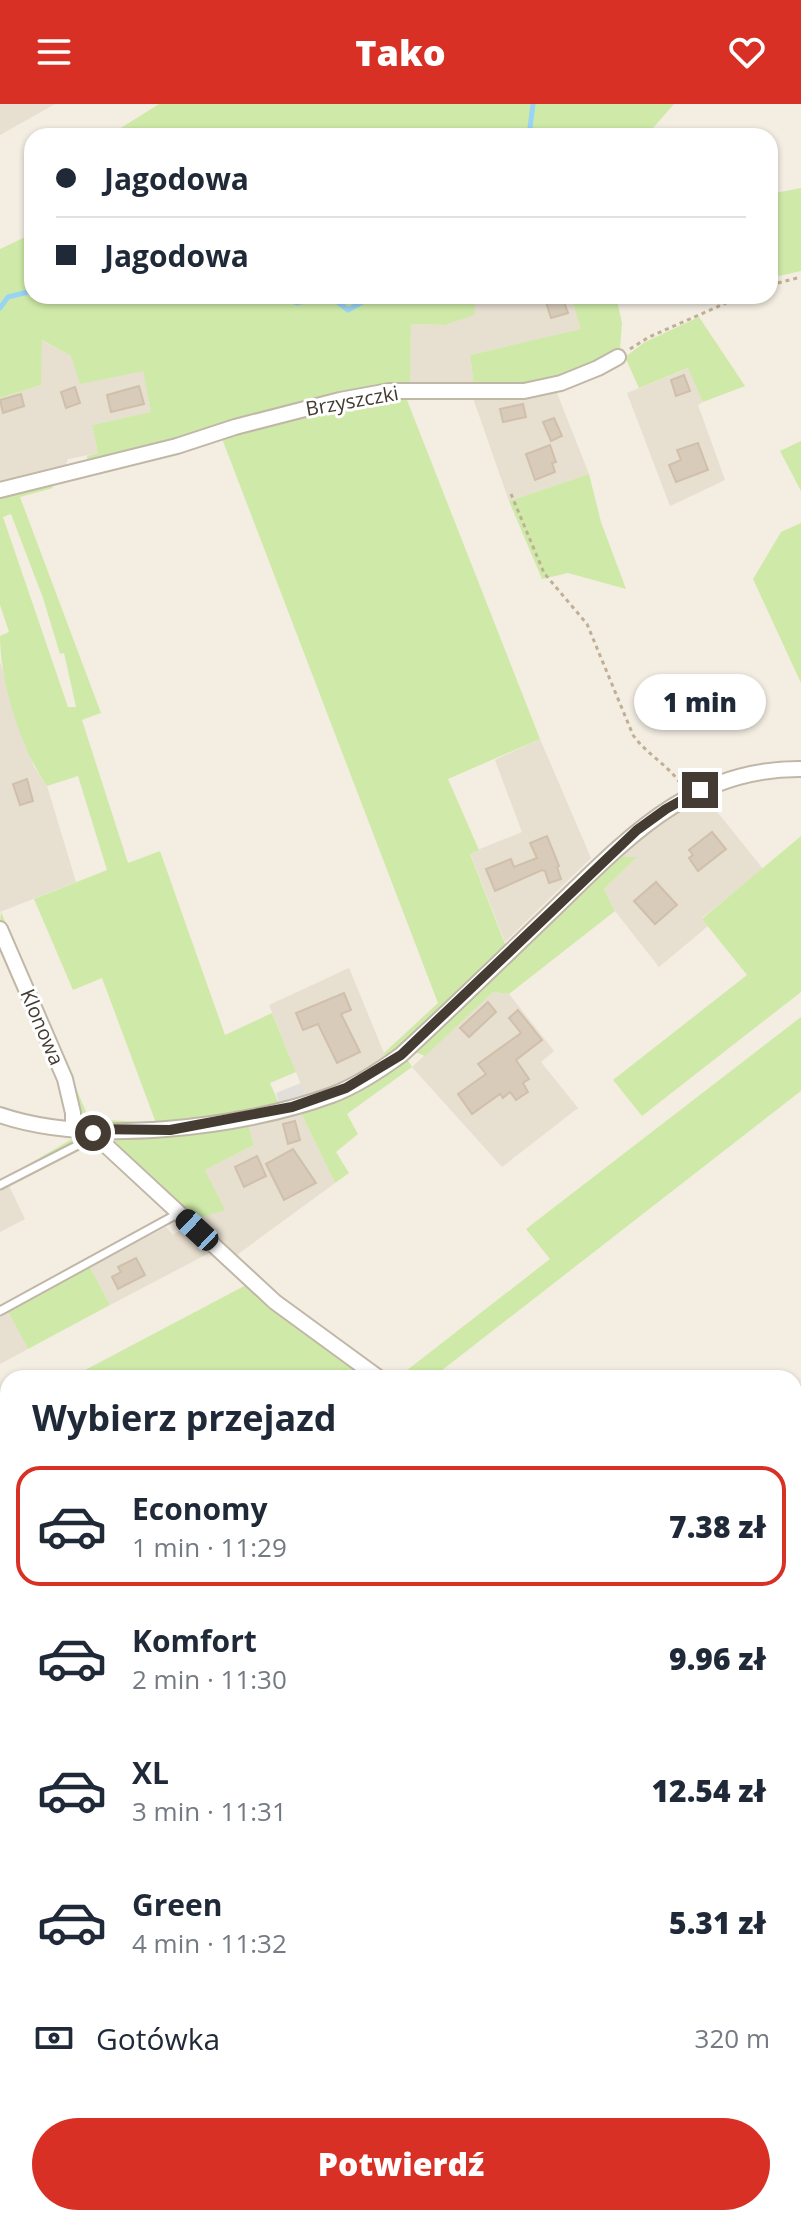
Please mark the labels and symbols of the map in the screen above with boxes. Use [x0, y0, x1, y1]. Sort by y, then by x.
street label: Brzyszczki [303, 379, 400, 422]
callout: 1 min [634, 674, 766, 730]
route end [682, 772, 718, 808]
street label: Klonowa [14, 985, 71, 1069]
route start [75, 1115, 111, 1151]
car [171, 1205, 223, 1255]

